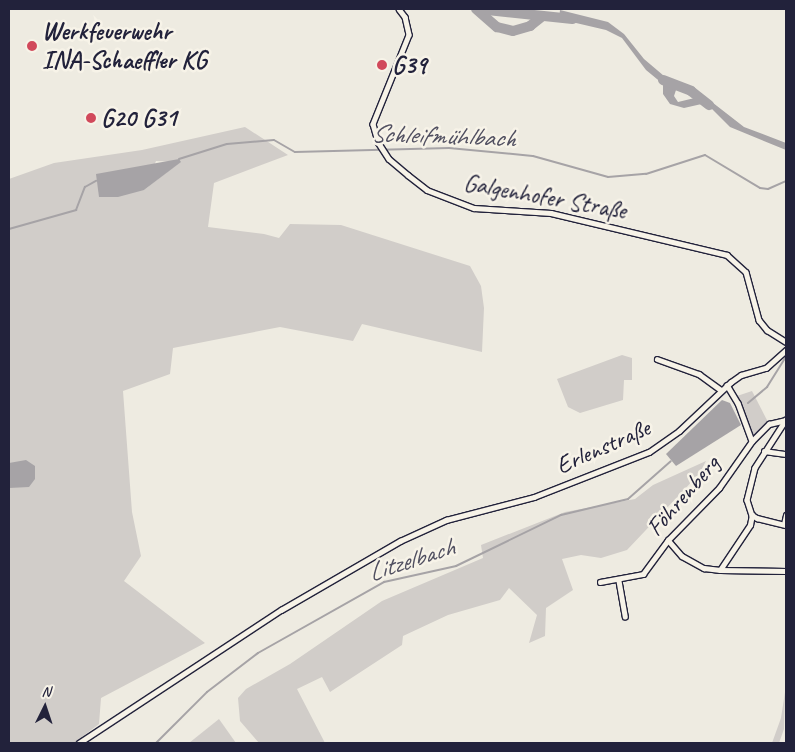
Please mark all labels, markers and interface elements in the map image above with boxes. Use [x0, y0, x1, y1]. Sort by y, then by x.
place label: Werkfeuerwehr INA-Schaeffler KG [42, 17, 207, 76]
marker: Werkfeuerwehr INA-Schaeffler KG [26, 40, 38, 52]
place label: G39 [392, 50, 427, 80]
marker: G39 [376, 59, 388, 71]
place label: G20 G31 [101, 103, 177, 133]
marker: G20 G31 [85, 112, 97, 124]
water label: Schleifmühlbach [370, 118, 516, 154]
street label: Galgenhofer Straße [461, 168, 629, 226]
street label: Erlenstraße [551, 413, 655, 481]
street label: Föhrenberg [640, 450, 726, 542]
water label: Litzelbach [364, 531, 458, 589]
north arrow [20, 682, 70, 732]
text: N [41, 683, 51, 700]

